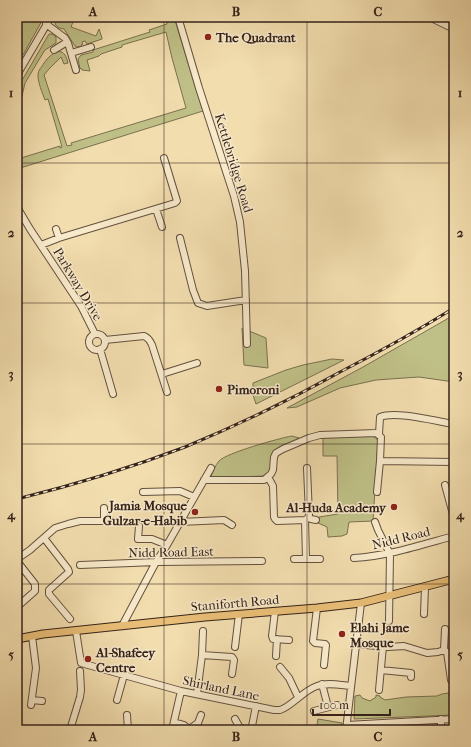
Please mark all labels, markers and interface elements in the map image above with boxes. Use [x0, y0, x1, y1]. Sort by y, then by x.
text: A [88, 4, 98, 19]
text: B [232, 4, 241, 19]
text: C [374, 4, 383, 19]
place label: The Quadrant [215, 30, 296, 45]
marker: The Quadrant [203, 32, 213, 42]
text: 1 [9, 85, 14, 100]
text: 1 [458, 85, 463, 100]
street label: Kettlebridge Road [212, 112, 257, 215]
text: 2 [8, 225, 15, 240]
text: 2 [457, 225, 464, 240]
street label: Parkway Drive [50, 245, 106, 324]
text: 3 [8, 366, 14, 382]
text: 3 [457, 366, 463, 382]
place label: Pimoroni [227, 382, 279, 397]
marker: Pimoroni [214, 384, 224, 394]
place label: Jamia Mosque Gulzar-e-Habib [103, 498, 188, 528]
place label: Al-Huda Academy [285, 500, 387, 516]
marker: Al-Huda Academy [389, 502, 399, 512]
text: 4 [6, 507, 16, 523]
marker: Jamia Mosque Gulzar-e-Habib [190, 507, 200, 517]
text: 4 [455, 507, 465, 523]
street label: Nidd Road [370, 523, 433, 552]
street label: Nidd Road East [128, 544, 214, 560]
street label: Staniforth Road [190, 592, 281, 614]
place label: Elahi Jame Mosque [349, 620, 410, 651]
marker: Elahi Jame Mosque [337, 629, 347, 639]
place label: Al-Shafeey Centre [95, 645, 156, 675]
text: 5 [8, 647, 14, 662]
text: 5 [457, 647, 463, 662]
marker: Al-Shafeey Centre [83, 654, 93, 664]
street label: Shirland Lane [181, 673, 261, 704]
scale bar [313, 691, 390, 717]
text: 100 m [319, 698, 349, 712]
text: A [88, 729, 98, 744]
text: B [232, 729, 241, 744]
text: C [374, 729, 383, 744]

